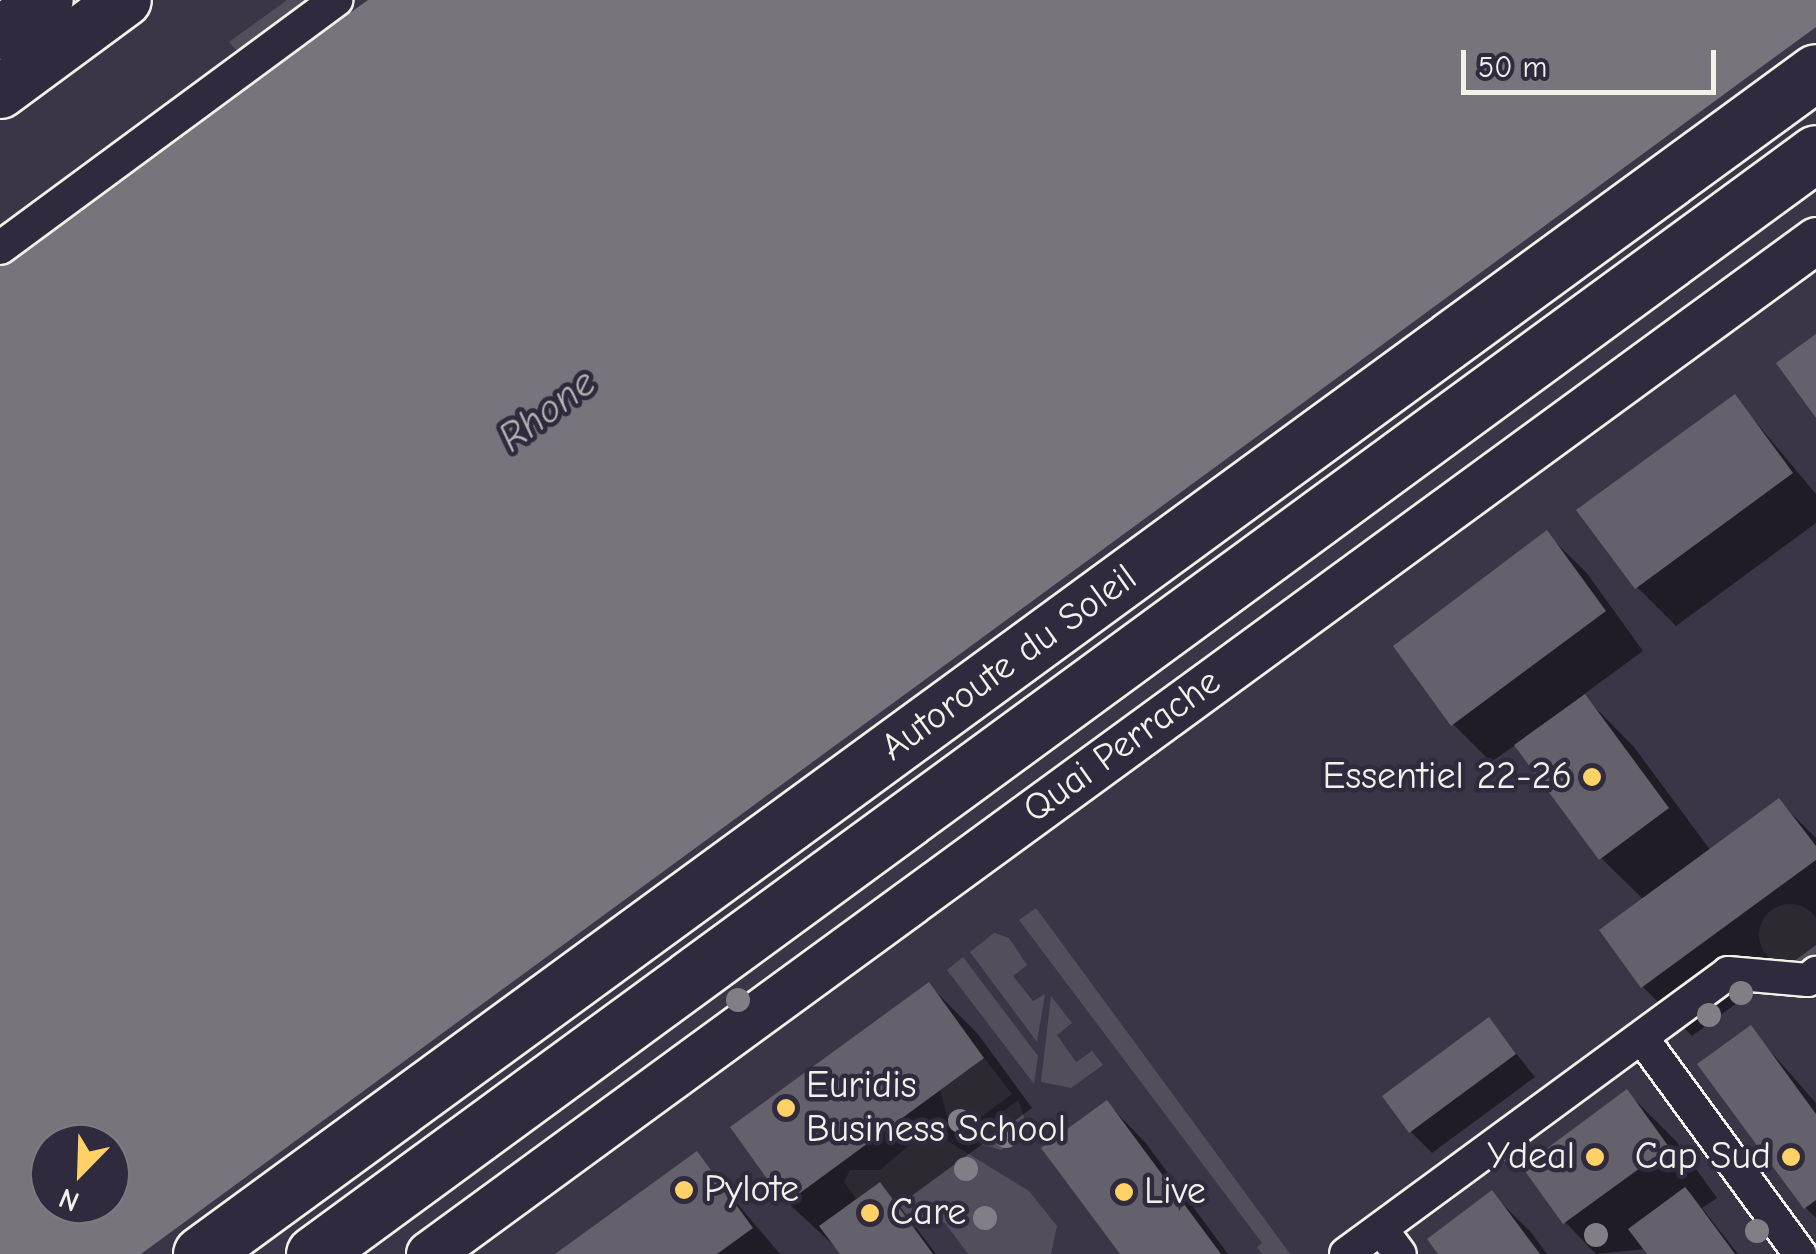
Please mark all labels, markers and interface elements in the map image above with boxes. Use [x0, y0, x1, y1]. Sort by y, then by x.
scale bar [1466, 30, 1721, 92]
text: 50 m [1478, 50, 1547, 85]
water label: Rhone [489, 358, 605, 462]
street label: Autoroute du Soleil [872, 555, 1146, 771]
street label: Quai Perrache [1014, 659, 1230, 833]
place label: Essentiel 22-26 [1322, 754, 1572, 800]
marker: Essentiel 22-26 [1581, 766, 1603, 788]
place label: Euridis Business School [806, 1063, 1066, 1152]
marker: Euridis Business School [775, 1097, 797, 1119]
north arrow [30, 1124, 130, 1224]
place label: Ydeal [1487, 1134, 1575, 1180]
place label: Cap Sud [1635, 1134, 1771, 1180]
marker: Ydeal [1584, 1146, 1606, 1168]
marker: Cap Sud [1780, 1146, 1802, 1168]
place label: Pylote [704, 1167, 799, 1213]
place label: Live [1144, 1169, 1206, 1215]
marker: Pylote [673, 1179, 695, 1201]
text: N [54, 1181, 84, 1218]
marker: Live [1113, 1181, 1135, 1203]
place label: Care [890, 1190, 966, 1236]
marker: Care [859, 1202, 881, 1224]

